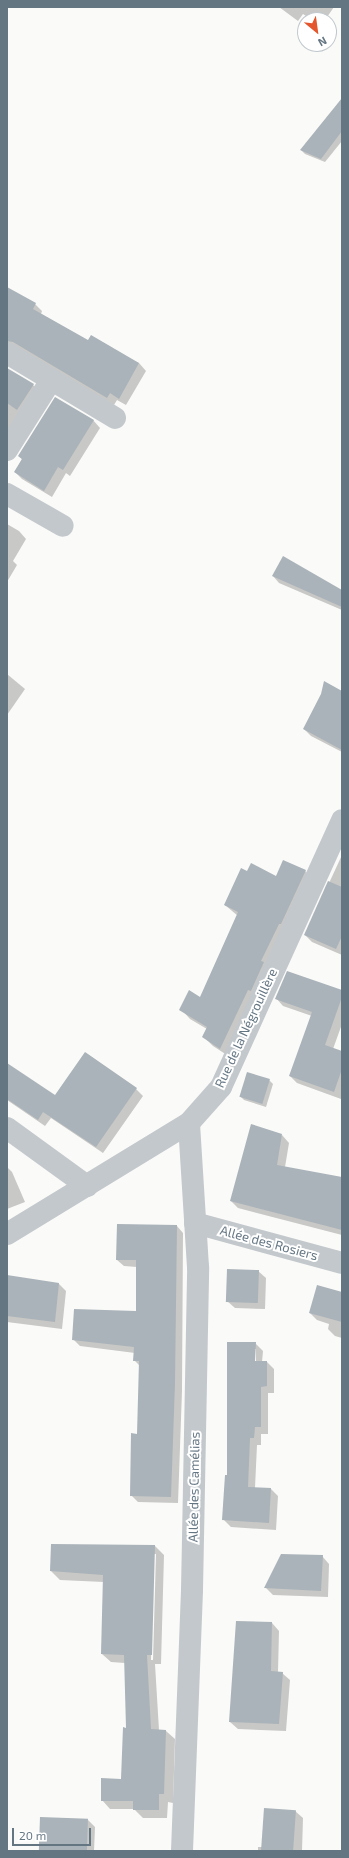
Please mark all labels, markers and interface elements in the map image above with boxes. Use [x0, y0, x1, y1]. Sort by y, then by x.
north arrow [297, 12, 337, 52]
text: N [316, 34, 329, 50]
street label: Rue de la Négrouillère [212, 966, 280, 1090]
street label: Allée des Rosiers [218, 1222, 320, 1264]
street label: Allée des Camélias [185, 1432, 203, 1542]
scale bar [14, 1820, 93, 1846]
text: 20 m [19, 1828, 46, 1842]

